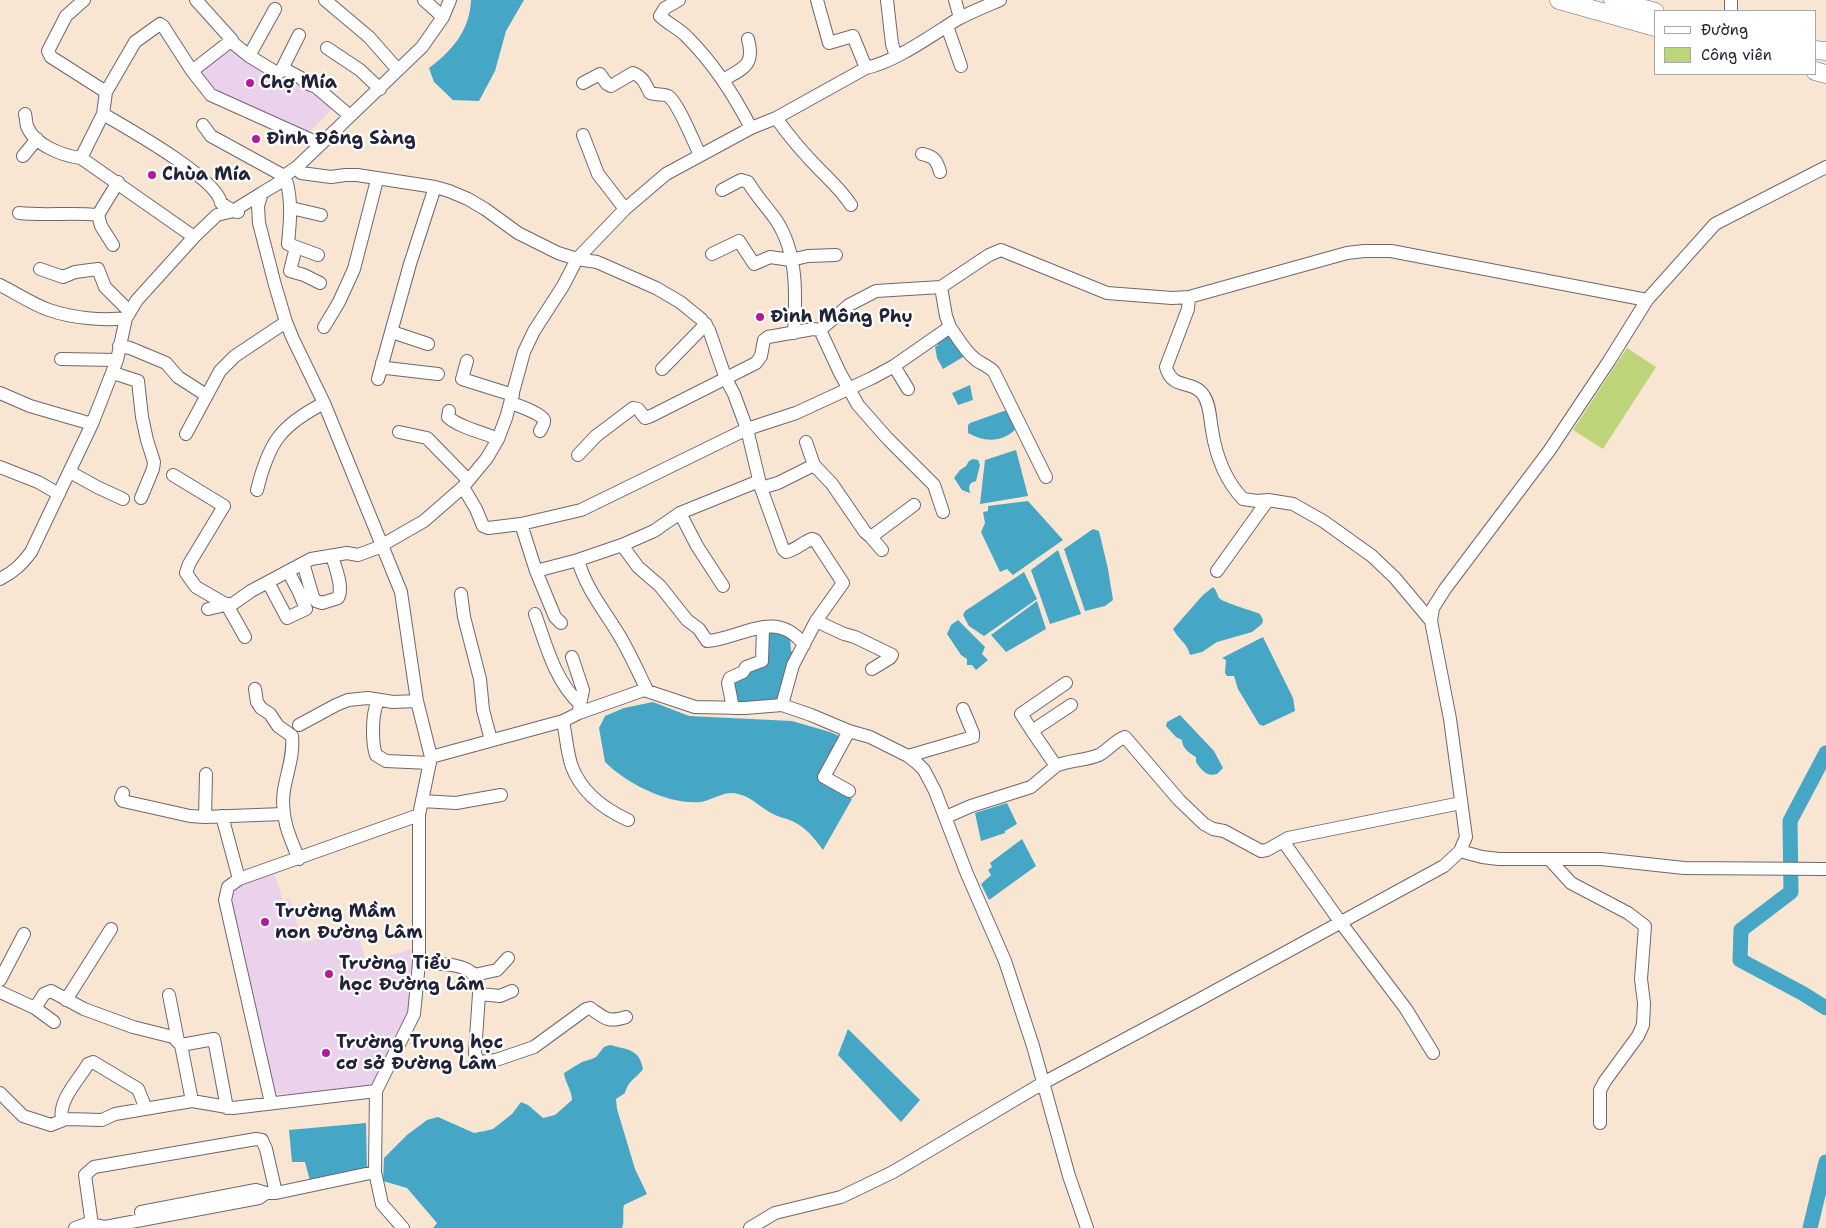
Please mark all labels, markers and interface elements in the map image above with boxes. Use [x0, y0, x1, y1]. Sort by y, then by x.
legend [1654, 10, 1816, 75]
text: Đường [1701, 20, 1748, 40]
text: Công viên [1701, 45, 1772, 65]
place label: Chợ Mía [260, 72, 337, 94]
marker: Chợ Mía [244, 77, 256, 89]
place label: Đình Đông Sàng [266, 128, 416, 150]
marker: Đình Đông Sàng [250, 133, 262, 145]
place label: Chùa Mía [162, 164, 250, 186]
marker: Chùa Mía [146, 169, 158, 181]
place label: Đình Mông Phụ [770, 306, 913, 328]
marker: Đình Mông Phụ [754, 311, 766, 323]
place label: Trường Mầm non Đường Lâm [275, 901, 423, 944]
marker: Trường Mầm non Đường Lâm [259, 916, 271, 928]
place label: Trường Tiểu học Đường Lâm [339, 953, 484, 996]
marker: Trường Tiểu học Đường Lâm [323, 968, 335, 980]
place label: Trường Trung học cơ sở Đường Lâm [336, 1032, 503, 1074]
marker: Trường Trung học cơ sở Đường Lâm [320, 1047, 332, 1059]

